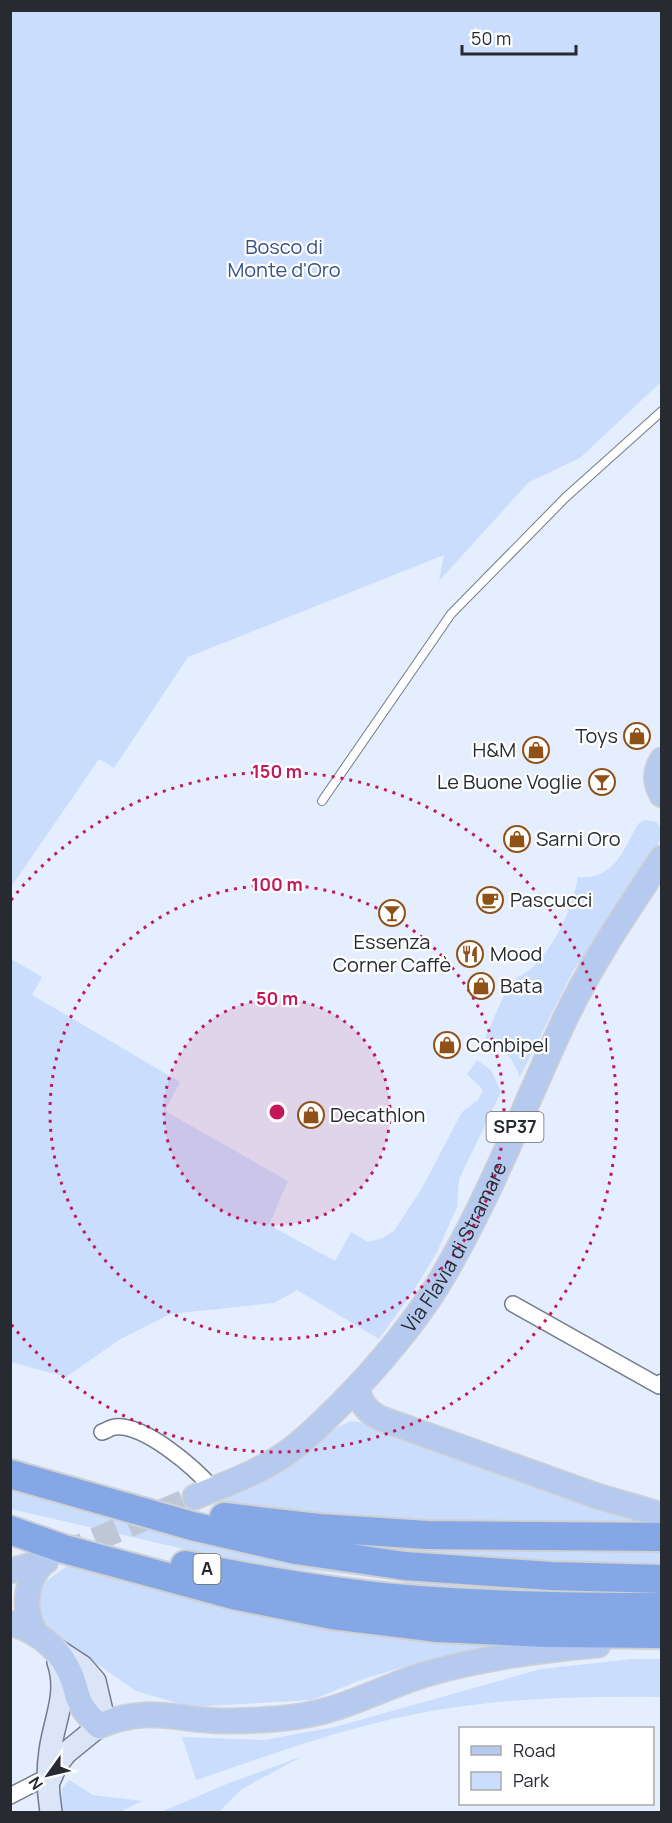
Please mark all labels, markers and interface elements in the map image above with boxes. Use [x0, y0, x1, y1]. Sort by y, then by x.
scale bar [462, 18, 576, 56]
text: 50 m [471, 26, 511, 50]
park label: Bosco di Monte d'Oro [227, 233, 341, 283]
shop icon: Toys [622, 721, 652, 751]
place label: Toys [575, 722, 618, 749]
shop icon: H&M [521, 735, 551, 765]
place label: H&M [472, 736, 516, 763]
text: 150 m [252, 759, 302, 783]
bar icon: Le Buone Voglie [587, 767, 617, 797]
place label: Le Buone Voglie [437, 768, 582, 795]
shop icon: Sarni Oro [502, 824, 532, 854]
place label: Sarni Oro [536, 825, 621, 852]
text: 100 m [251, 872, 303, 896]
cafe icon: Pascucci [475, 885, 505, 915]
place label: Pascucci [510, 886, 592, 913]
bar icon: Essenza Corner Caffè [377, 898, 407, 928]
place label: Essenza Corner Caffè [333, 928, 451, 978]
restaurant icon: Mood [455, 939, 485, 969]
place label: Mood [490, 940, 542, 967]
shop icon: Bata [466, 971, 496, 1001]
place label: Bata [500, 972, 543, 999]
text: 50 m [256, 986, 298, 1010]
shop icon: Conbipel [432, 1030, 462, 1060]
place label: Conbipel [466, 1031, 549, 1058]
shop icon: Decathlon [296, 1100, 326, 1130]
place label: Decathlon [330, 1101, 426, 1128]
centre of rings [267, 1102, 287, 1122]
road number: SP37 [486, 1112, 544, 1142]
street label: Via Flavia di Stramare [395, 1157, 513, 1338]
road number: A [194, 1554, 220, 1584]
legend [459, 1727, 654, 1805]
text: Road [513, 1738, 556, 1762]
north arrow [18, 1745, 78, 1805]
text: Park [513, 1768, 550, 1792]
text: N [23, 1772, 48, 1794]

